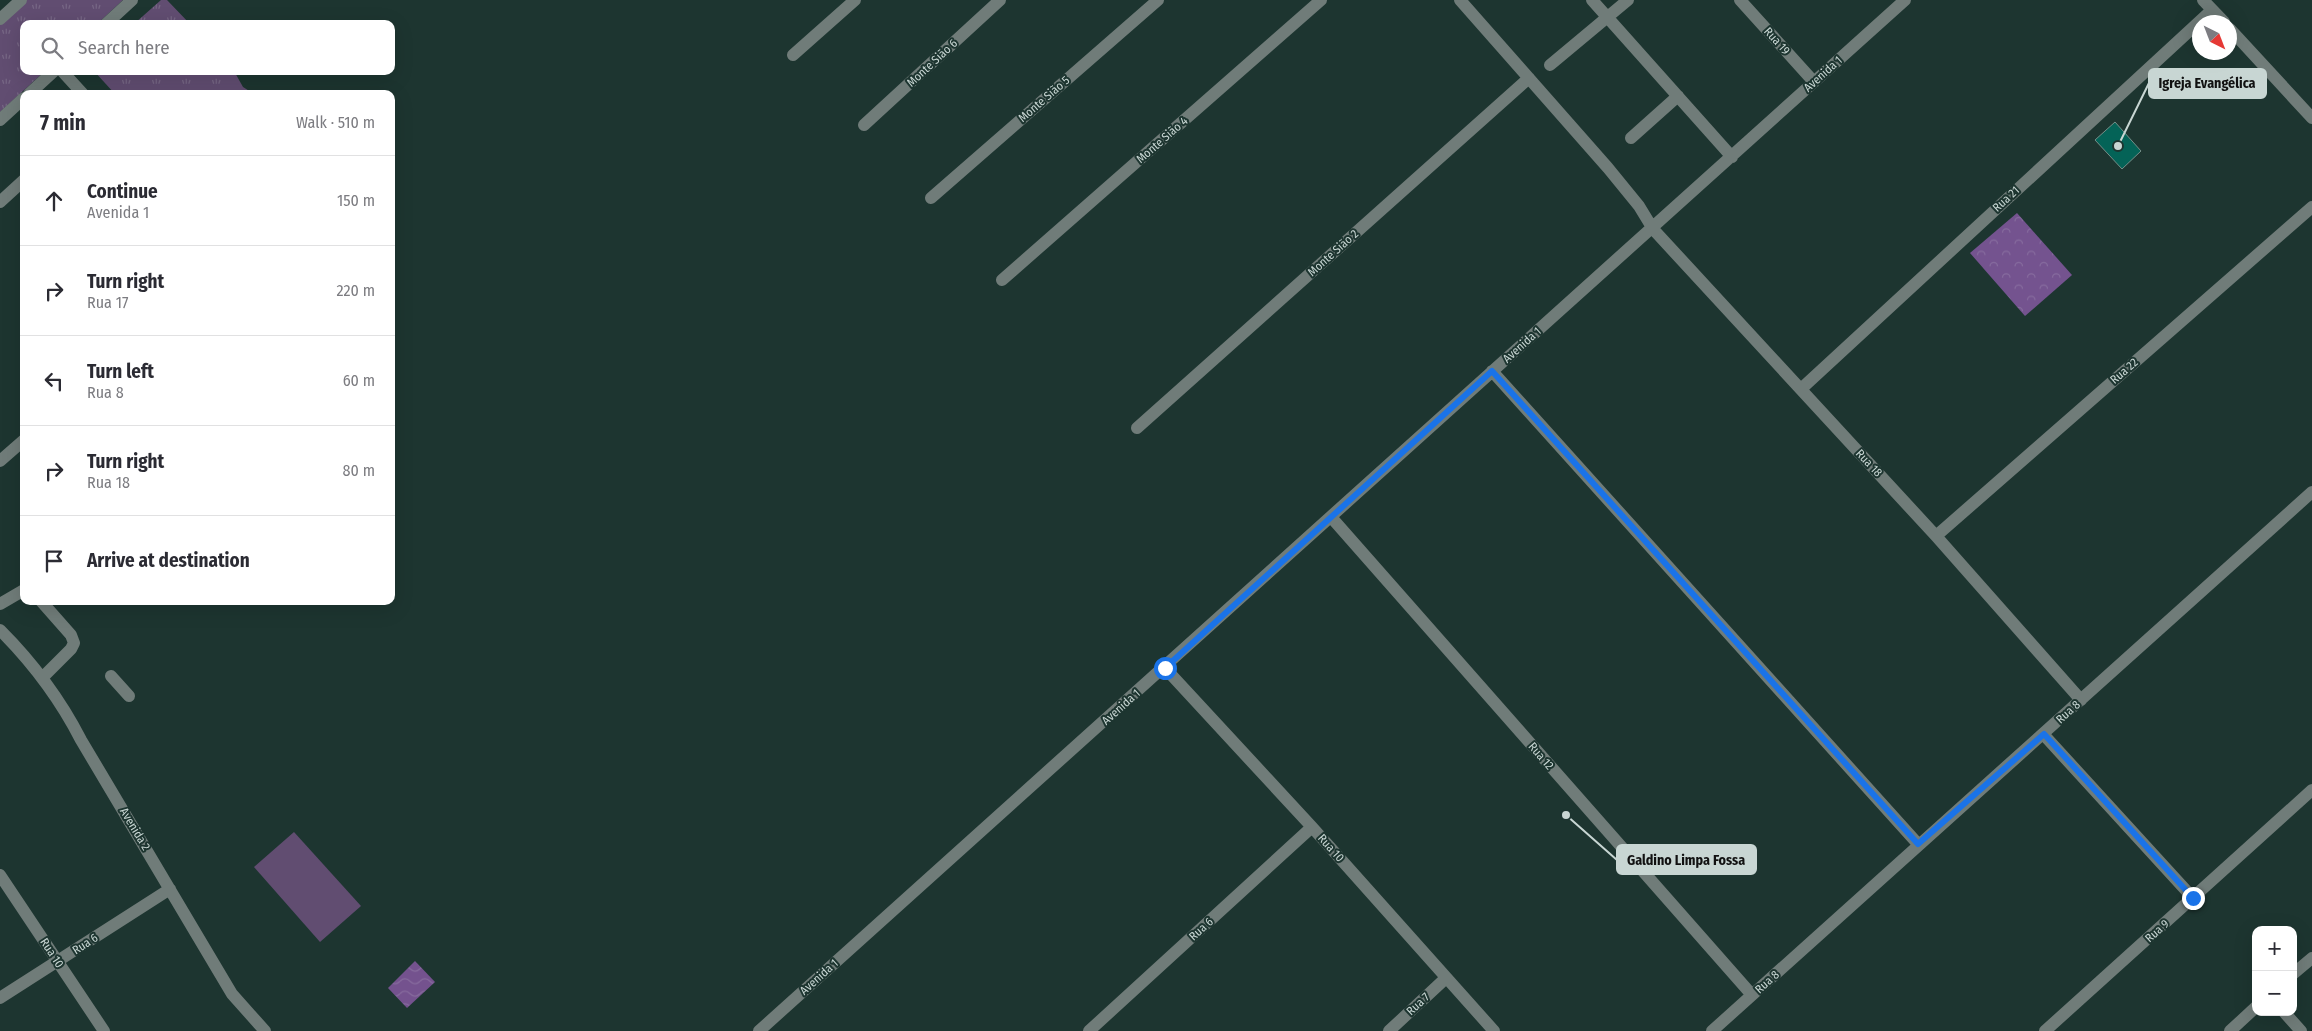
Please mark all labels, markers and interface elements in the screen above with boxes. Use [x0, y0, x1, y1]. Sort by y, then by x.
north arrow [2192, 15, 2237, 60]
search box [20, 20, 395, 75]
street label: Rua 19 [1761, 24, 1793, 58]
icon: search [38, 34, 66, 62]
text: Search here [78, 36, 170, 59]
street label: Monte Sião 6 [904, 36, 960, 90]
street label: Avenida 1 [1801, 53, 1845, 95]
callout: Igreja Evangélica [2149, 69, 2266, 98]
street label: Monte Sião 5 [1016, 73, 1073, 125]
text: Igreja Evangélica [2158, 75, 2256, 92]
text: 7 min [40, 110, 86, 136]
text: Walk · 510 m [296, 113, 375, 132]
street label: Monte Sião 4 [1133, 114, 1191, 166]
text: Continue [87, 180, 158, 203]
street label: Rua 21 [1990, 183, 2022, 215]
icon: ahead [40, 187, 68, 215]
text: 150 m [337, 191, 375, 210]
text: Avenida 1 [87, 203, 149, 222]
street label: Monte Sião 2 [1305, 227, 1361, 279]
text: Turn right [87, 270, 164, 293]
icon: right [40, 277, 68, 305]
text: 220 m [336, 281, 375, 300]
text: Rua 17 [87, 293, 128, 312]
street label: Avenida 1 [1500, 324, 1544, 366]
street label: Rua 22 [2107, 355, 2141, 387]
text: Turn left [87, 360, 154, 383]
icon: left [40, 367, 68, 395]
text: 60 m [343, 371, 375, 390]
text: Rua 8 [87, 383, 124, 402]
street label: Rua 18 [1853, 446, 1885, 480]
text: Turn right [87, 450, 164, 473]
icon: right [40, 457, 68, 485]
text: 80 m [343, 461, 375, 480]
text: Rua 18 [87, 473, 130, 492]
icon: arrive [40, 547, 68, 575]
text: Arrive at destination [87, 549, 250, 572]
route start [1154, 657, 1177, 680]
street label: Avenida 1 [1099, 686, 1143, 728]
street label: Rua 8 [2053, 698, 2083, 726]
street label: Rua 12 [1525, 740, 1557, 772]
street label: Avenida 2 [117, 805, 153, 853]
street label: Rua 10 [1315, 831, 1347, 865]
callout: Galdino Limpa Fossa [1617, 845, 1756, 874]
text: Galdino Limpa Fossa [1627, 852, 1745, 869]
route end [2182, 887, 2205, 910]
street label: Rua 6 [1186, 915, 1216, 943]
street label: Rua 9 [2142, 917, 2172, 945]
map controls [2252, 926, 2297, 1016]
button: + [2252, 926, 2297, 971]
street label: Rua 6 [70, 931, 100, 957]
street label: Rua 10 [37, 936, 67, 970]
street label: Avenida 1 [797, 956, 841, 998]
street label: Rua 8 [1752, 968, 1782, 996]
button: − [2252, 971, 2297, 1016]
street label: Rua 7 [1404, 990, 1433, 1018]

